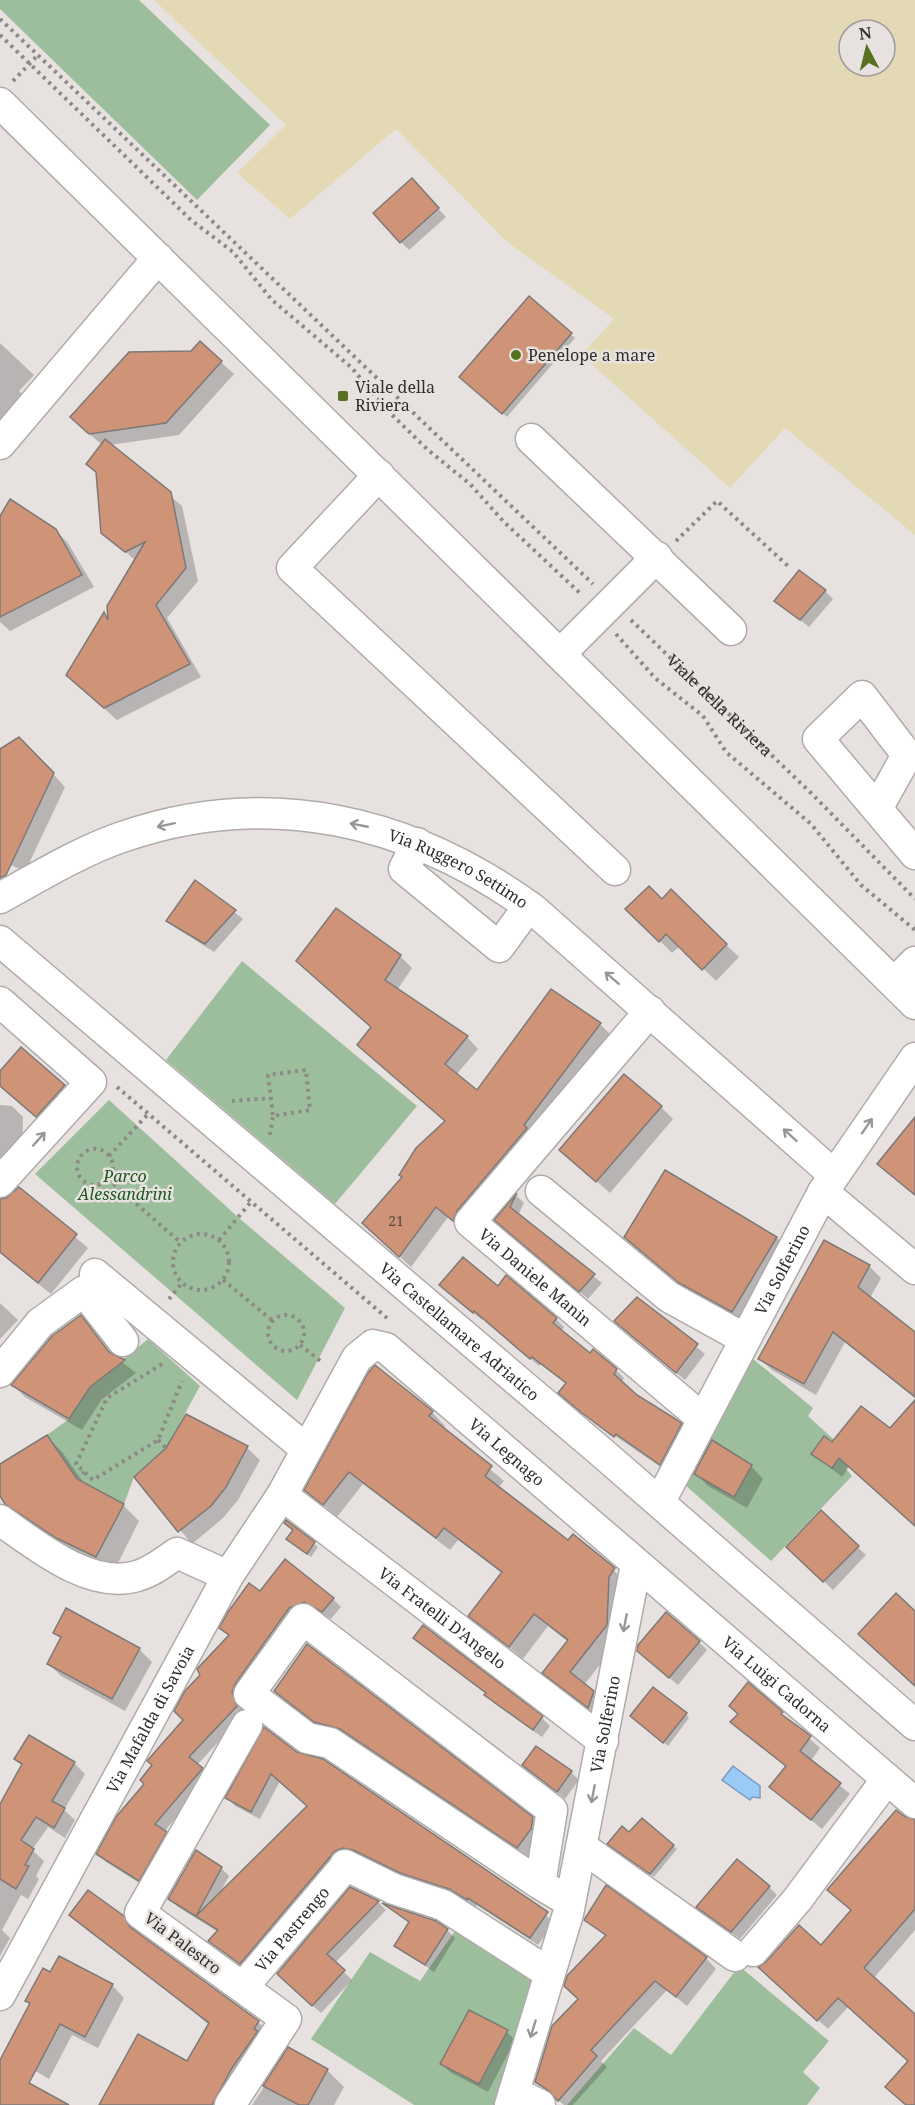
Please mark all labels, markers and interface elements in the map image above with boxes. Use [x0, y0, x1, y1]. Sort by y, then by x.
north arrow [837, 18, 897, 78]
text: N [858, 21, 873, 45]
place label: Penelope a mare [528, 344, 655, 366]
marker: Penelope a mare [509, 348, 523, 362]
place label: Viale della Riviera [355, 376, 435, 416]
marker: Viale della Riviera [336, 389, 350, 403]
street label: Viale della Riviera [662, 649, 777, 761]
one-way arrow [350, 819, 369, 830]
one-way arrow [156, 820, 176, 831]
street label: Via Ruggero Settimo [386, 824, 533, 913]
one-way arrow [605, 971, 620, 985]
one-way arrow [861, 1119, 873, 1135]
one-way arrow [782, 1128, 797, 1142]
one-way arrow [32, 1132, 46, 1147]
park label: Parco Alessandrini [77, 1165, 172, 1205]
house number: 21 [388, 1211, 404, 1230]
street label: Via Solferino [749, 1221, 815, 1319]
street label: Via Daniele Manin [474, 1223, 596, 1331]
street label: Via Castellamare Adriatico [375, 1257, 544, 1406]
street label: Via Legnago [464, 1413, 550, 1491]
street label: Via Fratelli D'Angelo [374, 1562, 511, 1674]
one-way arrow [619, 1613, 630, 1632]
street label: Via Luigi Cadorna [718, 1631, 836, 1737]
street label: Via Mafalda di Savoia [101, 1641, 199, 1797]
street label: Via Solferino [585, 1674, 625, 1775]
one-way arrow [587, 1784, 598, 1803]
street label: Via Pastrengo [250, 1882, 334, 1976]
street label: Via Palestro [140, 1907, 226, 1979]
one-way arrow [527, 2019, 538, 2038]

